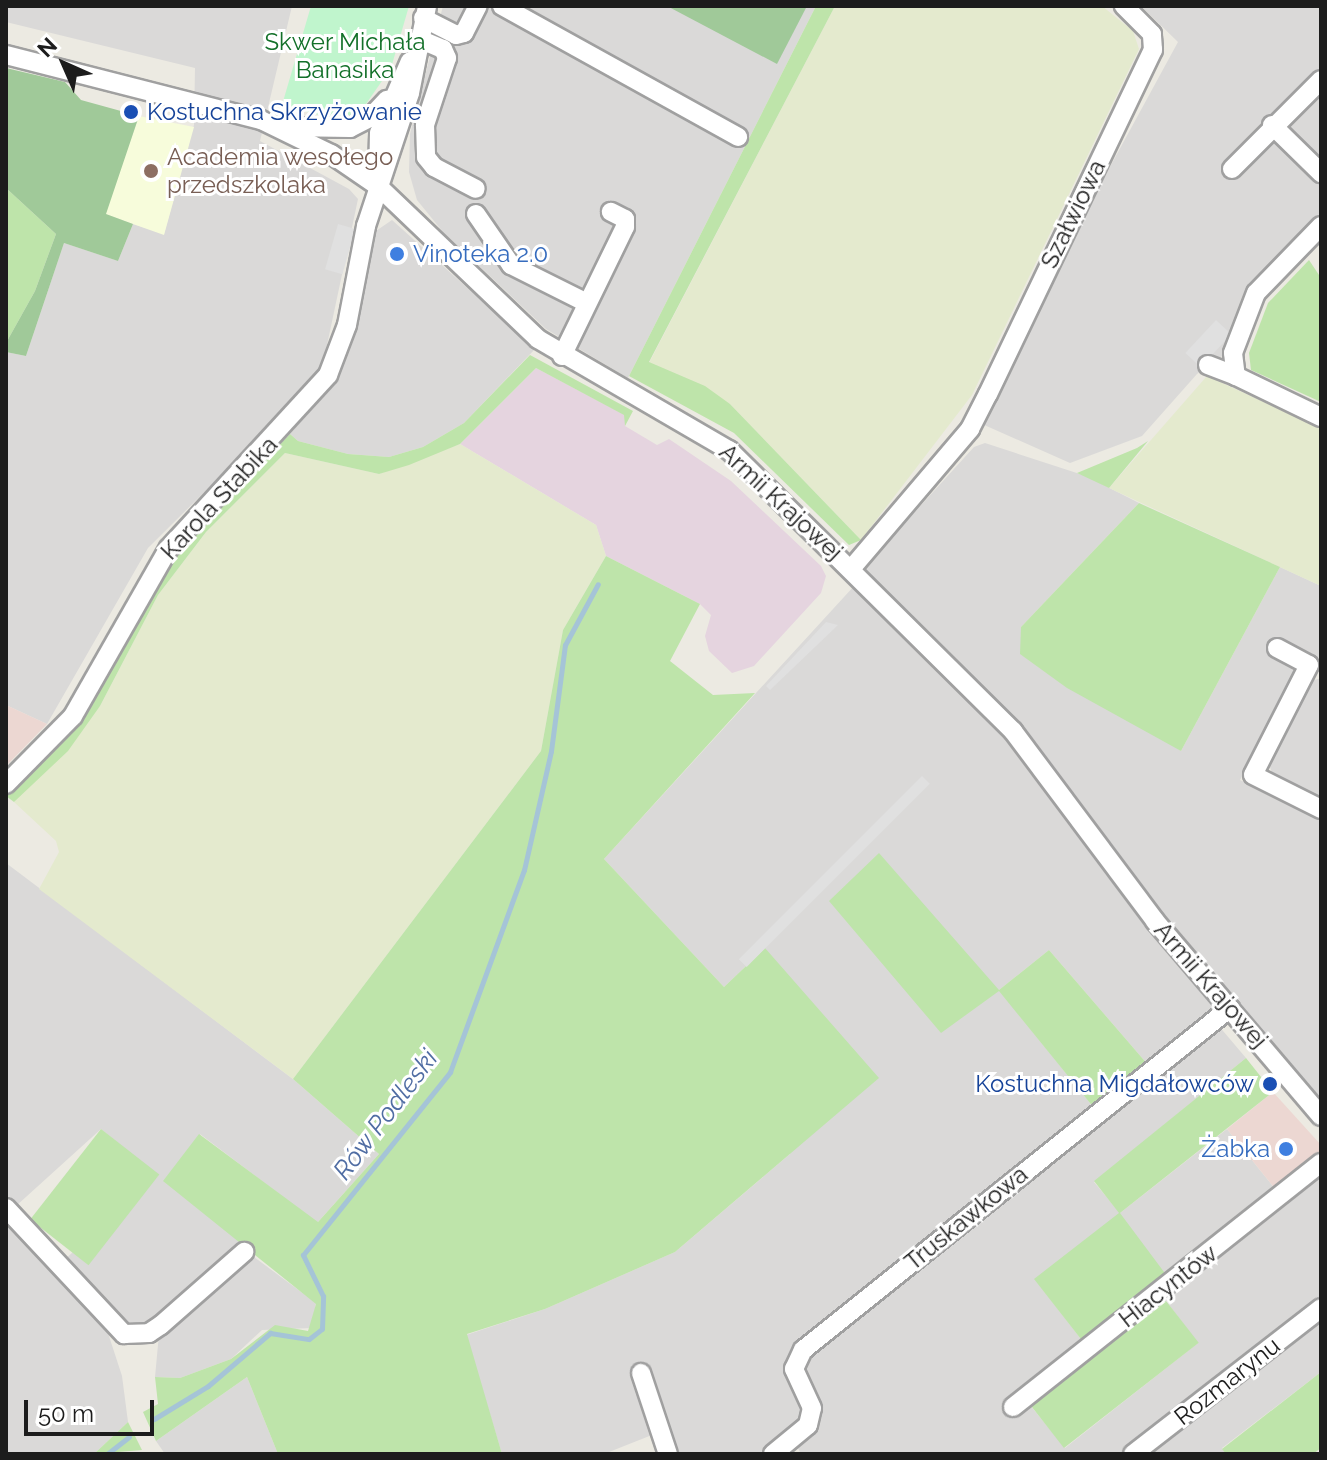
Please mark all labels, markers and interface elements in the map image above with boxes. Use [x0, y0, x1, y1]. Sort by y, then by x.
north arrow [24, 24, 104, 104]
park label: Skwer Michała Banasika [264, 28, 426, 84]
text: N [32, 32, 62, 62]
place label: Kostuchna Skrzyżowanie [147, 98, 422, 126]
marker: Kostuchna Skrzyżowanie [122, 103, 140, 121]
place label: Academia wesołego przedszkolaka [167, 143, 394, 199]
street label: Szałwiowa [1034, 155, 1112, 273]
marker: Academia wesołego przedszkolaka [142, 162, 160, 180]
place label: Vinoteka 2.0 [413, 240, 548, 268]
marker: Vinoteka 2.0 [388, 245, 406, 263]
street label: Karola Stabika [155, 430, 283, 566]
street label: Armii Krajowej [713, 438, 849, 566]
street label: Armii Krajowej [1148, 916, 1274, 1054]
water label: Rów Podleski [327, 1044, 445, 1186]
place label: Kostuchna Migdałowców [975, 1070, 1254, 1098]
marker: Kostuchna Migdałowców [1261, 1075, 1279, 1093]
place label: Żabka [1201, 1135, 1270, 1163]
marker: Żabka [1277, 1140, 1295, 1158]
street label: Truskawkowa [899, 1160, 1033, 1276]
street label: Hiacyntów [1113, 1239, 1223, 1333]
street label: Rozmarynu [1169, 1331, 1285, 1431]
scale bar [28, 1384, 158, 1434]
text: 50 m [38, 1399, 94, 1428]

